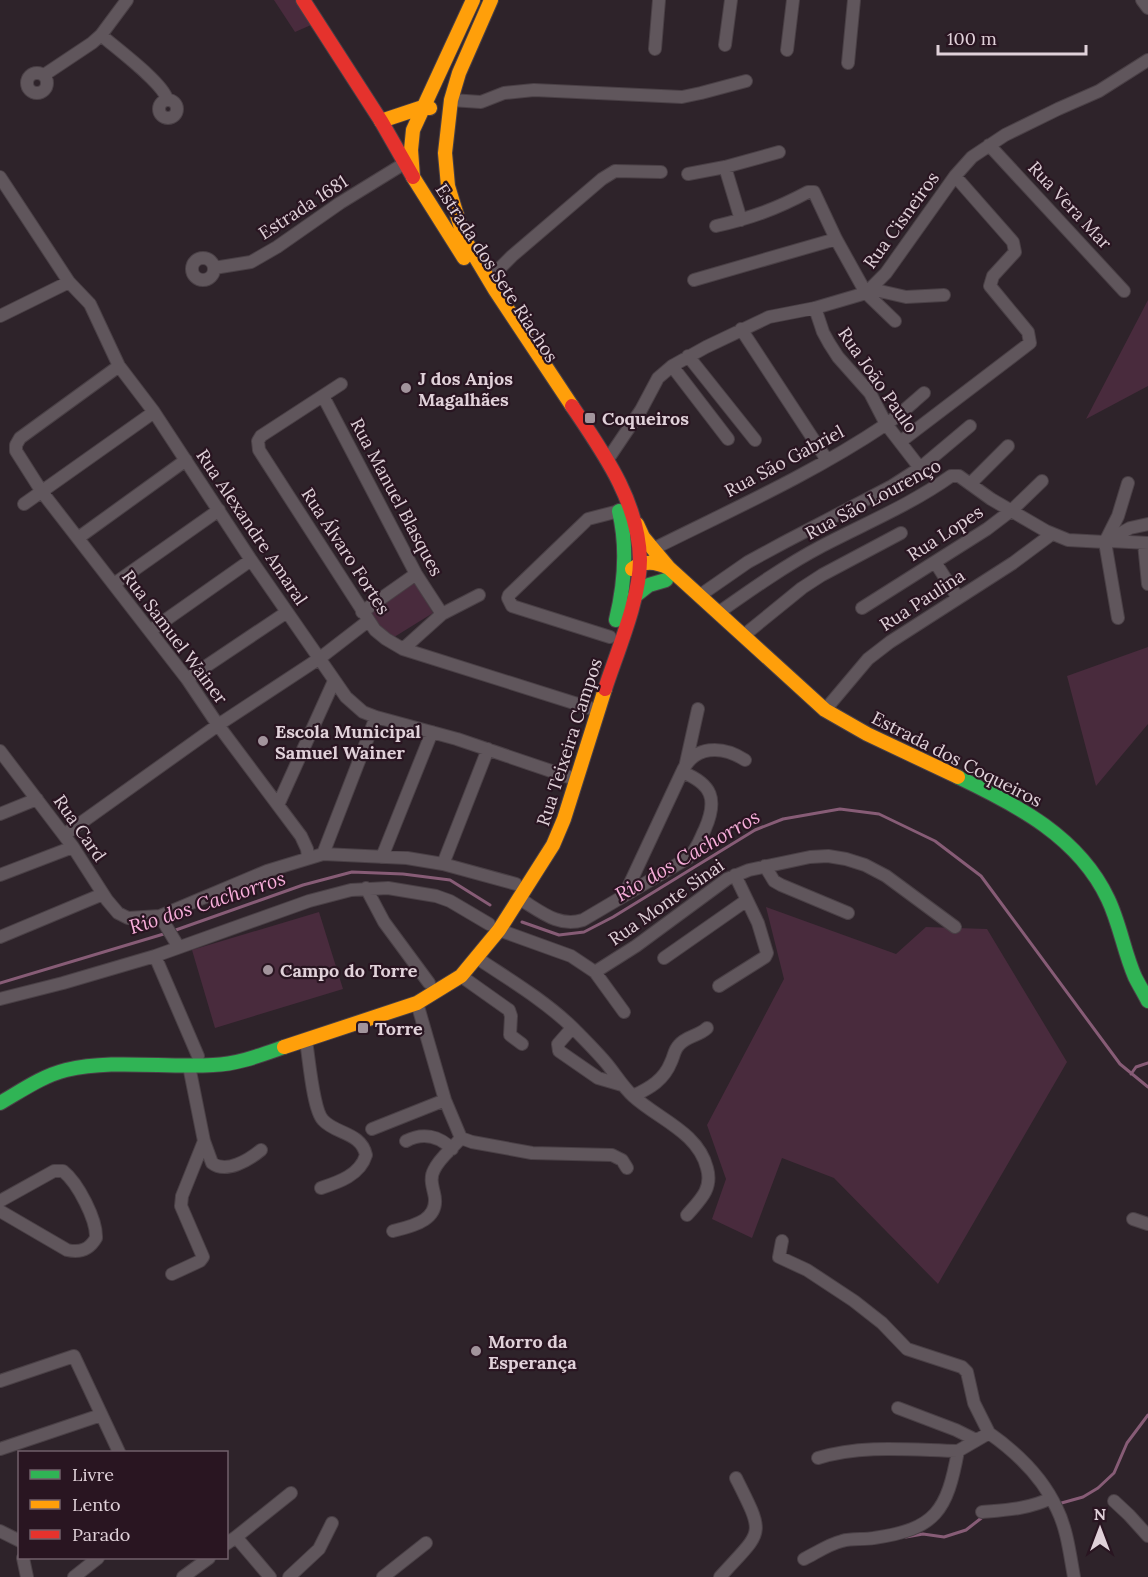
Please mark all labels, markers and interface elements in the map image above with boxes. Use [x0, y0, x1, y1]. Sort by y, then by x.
scale bar [938, 18, 1086, 56]
text: 100 m [947, 27, 997, 50]
street label: Rua Vera Mar [1023, 156, 1117, 254]
street label: Rua Cisneiros [858, 167, 944, 273]
street label: Estrada 1681 [254, 170, 352, 244]
street label: Estrada dos Sete Riachos [431, 179, 563, 367]
street label: Rua João Paulo [833, 323, 923, 437]
place label: J dos Anjos Magalhães [418, 367, 513, 411]
marker: J dos Anjos Magalhães [399, 381, 413, 395]
place label: Coqueiros [602, 407, 689, 430]
marker: Coqueiros [583, 411, 597, 425]
street label: Rua Manuel Blasques [346, 414, 448, 580]
street label: Rua São Gabriel [720, 420, 848, 502]
street label: Rua Alexandre Amaral [191, 445, 313, 609]
street label: Rua São Lourenço [801, 453, 945, 545]
street label: Rua Álvaro Fortes [296, 483, 396, 619]
street label: Rua Lopes [903, 500, 987, 566]
street label: Rua Paulina [875, 564, 969, 636]
street label: Rua Samuel Wainer [117, 565, 233, 709]
street label: Rua Teixeira Campos [531, 655, 607, 829]
street label: Estrada dos Coqueiros [868, 706, 1046, 812]
place label: Escola Municipal Samuel Wainer [275, 720, 421, 764]
marker: Escola Municipal Samuel Wainer [256, 734, 270, 748]
street label: Rua Card [49, 790, 111, 866]
water label: Rio dos Cachorros [610, 803, 764, 907]
street label: Rua Monte Sinai [604, 854, 728, 950]
water label: Rio dos Cachorros [126, 865, 288, 939]
place label: Campo do Torre [280, 959, 418, 982]
marker: Campo do Torre [261, 963, 275, 977]
place label: Torre [375, 1017, 423, 1040]
marker: Torre [356, 1021, 370, 1035]
place label: Morro da Esperança [488, 1330, 577, 1374]
marker: Morro da Esperança [469, 1344, 483, 1358]
legend [18, 1451, 228, 1559]
text: Livre [72, 1463, 114, 1486]
text: Lento [72, 1493, 120, 1516]
north arrow [1070, 1499, 1130, 1559]
text: N [1094, 1504, 1106, 1524]
text: Parado [72, 1523, 130, 1546]

